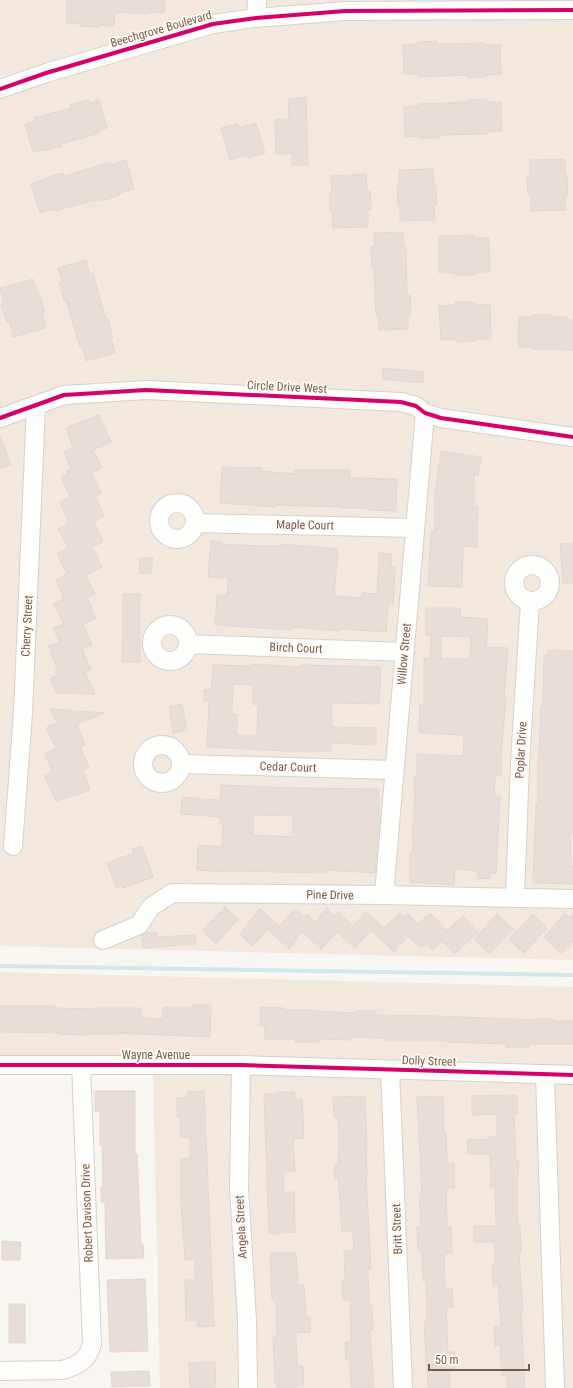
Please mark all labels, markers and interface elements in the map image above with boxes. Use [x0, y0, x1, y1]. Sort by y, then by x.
street label: Beechgrove Boulevard [109, 8, 213, 50]
street label: Circle Drive West [247, 378, 328, 396]
street label: Maple Court [276, 517, 335, 533]
street label: Cherry Street [18, 594, 36, 657]
street label: Willow Street [394, 622, 414, 686]
street label: Birch Court [269, 640, 323, 656]
street label: Poplar Drive [513, 721, 530, 779]
street label: Cedar Court [259, 759, 317, 775]
street label: Pine Drive [306, 888, 354, 902]
street label: Wayne Avenue [122, 1048, 191, 1062]
street label: Dolly Street [402, 1053, 457, 1069]
street label: Robert Davison Drive [78, 1163, 96, 1263]
street label: Angela Street [232, 1194, 250, 1259]
street label: Britt Street [389, 1203, 405, 1255]
scale bar [429, 1346, 529, 1372]
text: 50 m [435, 1353, 459, 1367]

